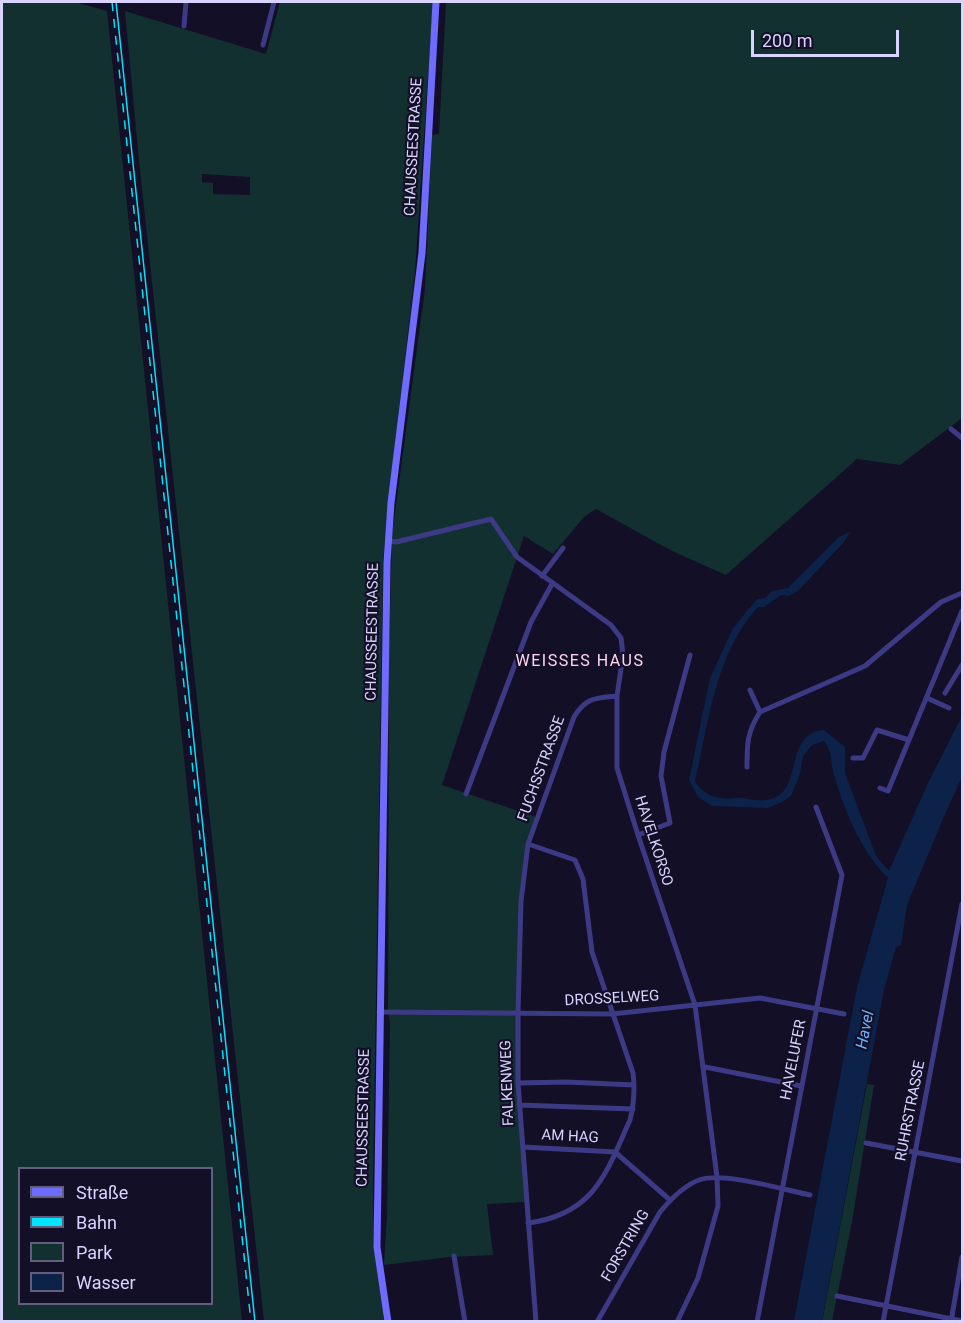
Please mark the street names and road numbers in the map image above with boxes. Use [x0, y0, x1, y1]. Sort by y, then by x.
street label: CHAUSSEESTRASSE [401, 78, 427, 216]
street label: CHAUSSEESTRASSE [363, 563, 383, 701]
street label: FUCHSSTRASSE [515, 714, 569, 824]
street label: HAVELKORSO [630, 793, 676, 889]
street label: DROSSELWEG [564, 988, 660, 1010]
street label: HAVELUFER [777, 1018, 811, 1102]
street label: FALKENWEG [498, 1040, 518, 1126]
street label: CHAUSSEESTRASSE [354, 1049, 374, 1187]
street label: RUHRSTRASSE [892, 1059, 930, 1163]
street label: AM HAG [541, 1127, 599, 1147]
street label: FORSTRING [598, 1207, 654, 1285]

